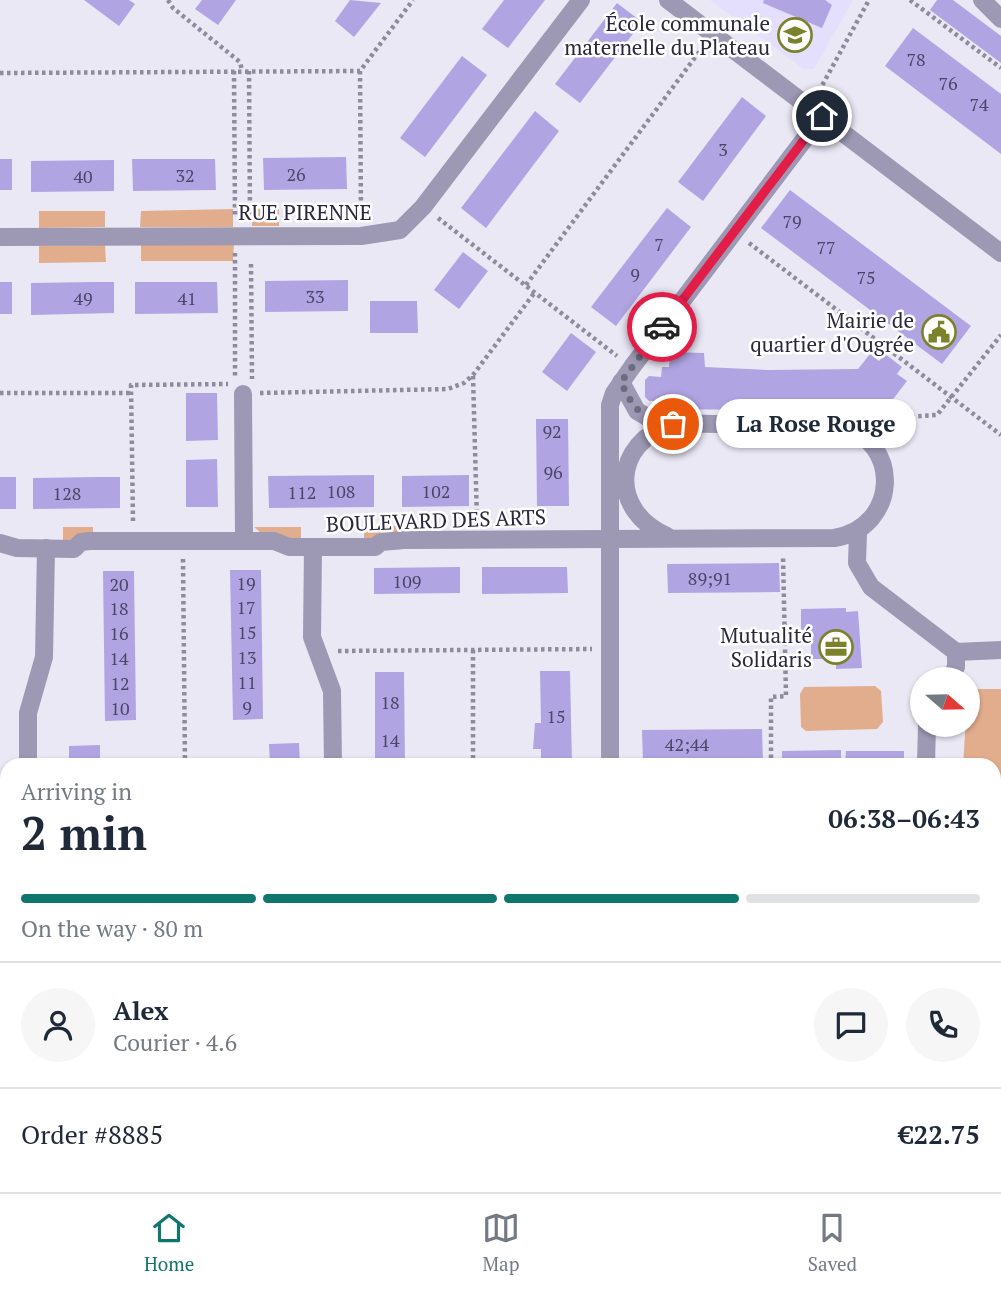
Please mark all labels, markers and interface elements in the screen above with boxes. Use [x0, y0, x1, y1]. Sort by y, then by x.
place label: École communale maternelle du Plateau [564, 9, 770, 61]
school or university icon: École communale maternelle du Plateau [776, 16, 814, 54]
house number: 78 [906, 47, 926, 71]
house number: 76 [938, 71, 958, 95]
pin [792, 86, 852, 146]
house number: 74 [969, 92, 989, 116]
icon: home [803, 97, 841, 135]
house number: 3 [718, 137, 728, 161]
house number: 26 [286, 162, 306, 186]
house number: 32 [175, 163, 195, 187]
house number: 40 [73, 164, 93, 188]
street label: RUE PIRENNE [238, 198, 372, 226]
house number: 79 [782, 209, 802, 233]
house number: 7 [654, 232, 664, 256]
house number: 77 [816, 235, 836, 259]
house number: 9 [630, 262, 640, 286]
house number: 75 [856, 265, 876, 289]
house number: 33 [305, 284, 325, 308]
house number: 49 [73, 286, 93, 310]
house number: 41 [177, 286, 197, 310]
courier [627, 292, 697, 362]
place label: Mairie de quartier d'Ougrée [750, 306, 914, 358]
icon: car [643, 308, 681, 346]
public building icon: Mairie de quartier d'Ougrée [920, 313, 958, 351]
pin [643, 394, 703, 454]
callout: La Rose Rouge [715, 400, 914, 448]
icon: bag [654, 405, 692, 443]
text: La Rose Rouge [736, 408, 896, 439]
house number: 92 [542, 419, 562, 443]
house number: 96 [543, 460, 563, 484]
house number: 108 [327, 479, 355, 503]
house number: 102 [422, 479, 450, 503]
house number: 112 [288, 480, 316, 504]
house number: 128 [53, 481, 81, 505]
street label: BOULEVARD DES ARTS [325, 502, 547, 538]
house number: 89;91 [688, 566, 732, 590]
house number: 109 [393, 569, 421, 593]
house number: 19 [236, 571, 256, 595]
house number: 20 [109, 572, 129, 596]
house number: 17 [236, 595, 256, 619]
house number: 18 [109, 596, 129, 620]
house number: 15 [237, 620, 257, 644]
house number: 16 [109, 621, 129, 645]
place label: Mutualité Solidaris [720, 621, 812, 673]
office icon: Mutualité Solidaris [817, 628, 855, 666]
house number: 13 [237, 645, 257, 669]
house number: 14 [109, 646, 129, 670]
north arrow [910, 667, 980, 737]
map controls [910, 667, 980, 737]
house number: 11 [237, 670, 257, 694]
house number: 12 [110, 671, 130, 695]
house number: 18 [380, 690, 400, 714]
house number: 9 [242, 695, 252, 719]
house number: 10 [110, 696, 130, 720]
house number: 15 [546, 704, 566, 728]
house number: 14 [380, 728, 400, 752]
house number: 42;44 [665, 732, 710, 756]
text: Arriving in [21, 776, 132, 807]
text: 06:38–06:43 [828, 801, 980, 835]
text: 2 min [21, 802, 147, 863]
text: On the way · 80 m [21, 913, 203, 944]
button: person [21, 988, 95, 1062]
button: chat [814, 988, 888, 1062]
button: phone [906, 988, 980, 1062]
text: Alex [113, 993, 169, 1027]
text: Courier · 4.6 [113, 1027, 237, 1058]
text: Order #8885 [21, 1117, 163, 1151]
text: €22.75 [899, 1117, 980, 1151]
tab: Home [144, 1209, 194, 1276]
tab: Map [482, 1209, 520, 1276]
tab: Saved [808, 1209, 857, 1276]

